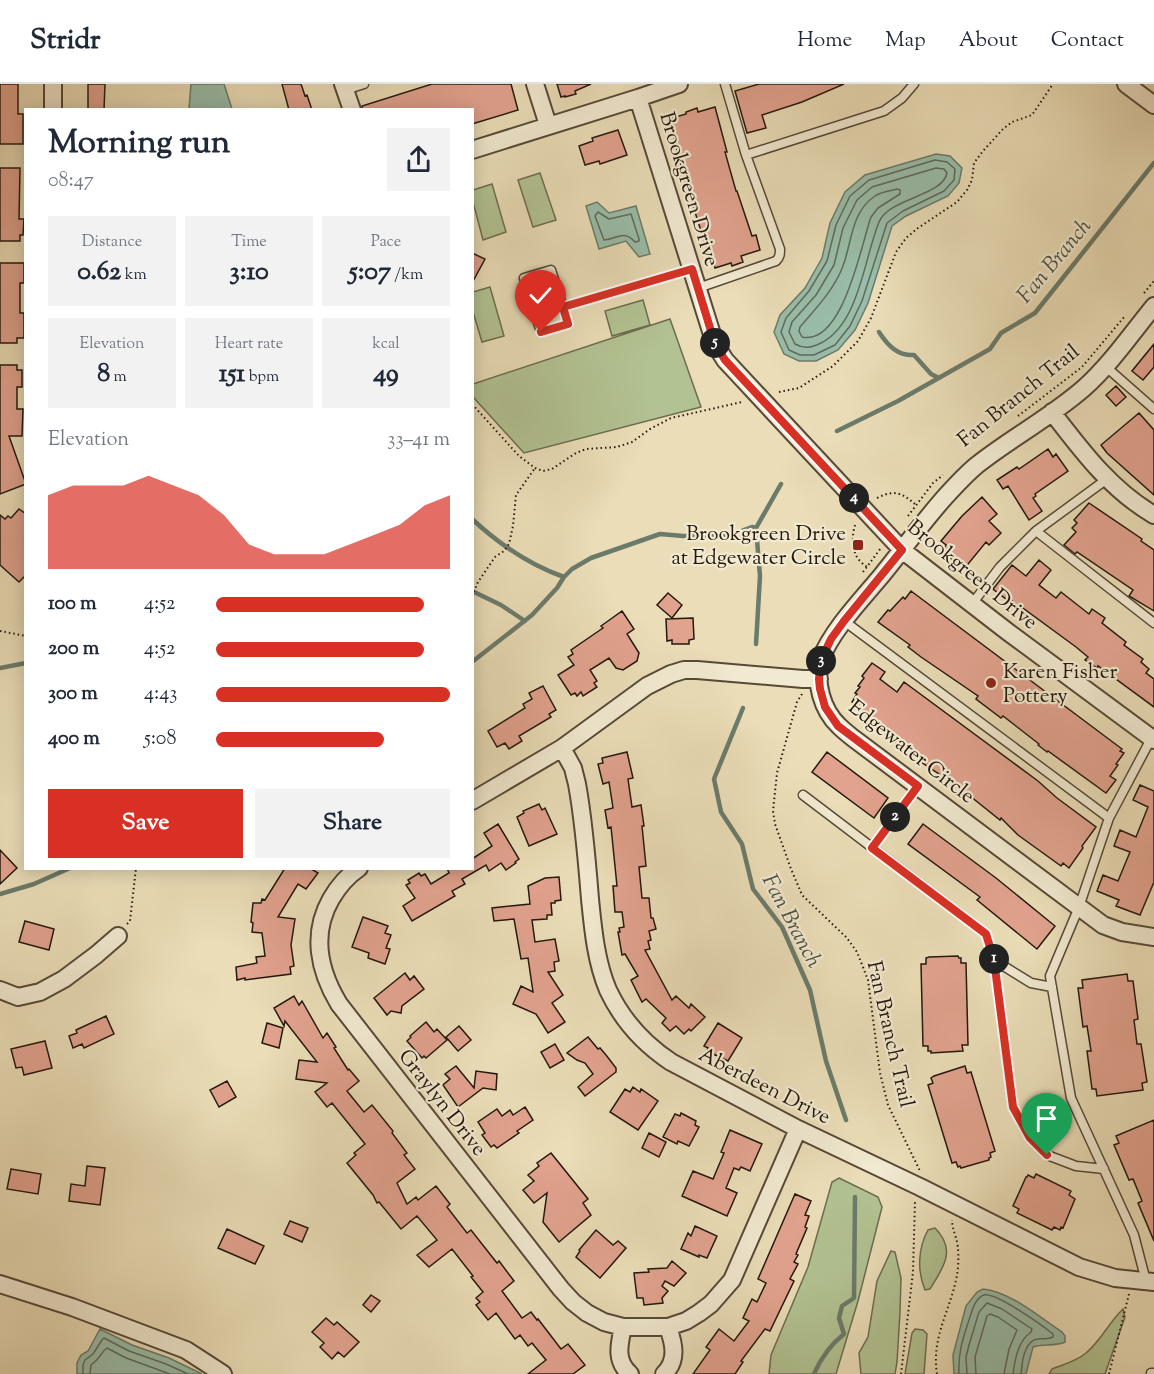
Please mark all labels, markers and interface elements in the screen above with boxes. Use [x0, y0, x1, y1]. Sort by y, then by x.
text: Stridr [30, 21, 101, 61]
text: Home [797, 26, 852, 56]
text: Map [885, 26, 926, 56]
text: About [959, 26, 1018, 56]
text: Contact [1051, 26, 1124, 56]
street label: Brookgreen Drive [650, 109, 726, 271]
text: Morning run [48, 120, 230, 168]
button: share [387, 128, 450, 191]
text: 08:47 [48, 167, 94, 196]
water label: Fan Branch [1010, 212, 1101, 311]
text: Distance [82, 231, 142, 254]
text: Time [231, 231, 267, 254]
text: Pace [371, 231, 401, 254]
text: 0.62 [77, 254, 121, 291]
text: 3:10 [229, 254, 269, 291]
text: 5:07 [349, 254, 391, 291]
text: km [121, 264, 147, 287]
text: /km [391, 264, 423, 287]
pin [515, 270, 566, 332]
icon: check [524, 279, 557, 312]
pin: 5 [700, 328, 730, 358]
text: 5 [712, 331, 718, 354]
text: Elevation [80, 333, 144, 356]
text: Heart rate [215, 333, 283, 356]
text: kcal [372, 333, 400, 356]
street label: Fan Branch Trail [952, 338, 1087, 455]
text: 8 [97, 356, 110, 393]
text: 151 [219, 356, 245, 393]
text: 49 [373, 356, 399, 393]
text: m [110, 366, 127, 389]
text: bpm [245, 366, 279, 389]
text: Elevation [48, 426, 129, 455]
text: 33–41 m [387, 426, 450, 455]
pin: 4 [839, 483, 869, 513]
text: 4 [850, 486, 858, 509]
street label: Brookgreen Drive [900, 514, 1043, 638]
place label: Brookgreen Drive at Edgewater Circle [671, 520, 846, 574]
marker: Brookgreen Drive at Edgewater Circle [851, 538, 865, 552]
text: 100 m [48, 590, 97, 619]
text: 4:52 [144, 590, 175, 619]
text: 200 m [48, 635, 99, 664]
text: 4:52 [144, 635, 175, 664]
pin: 3 [806, 646, 836, 676]
text: 3 [818, 649, 824, 672]
place label: Karen Fisher Pottery [1003, 658, 1118, 712]
marker: Karen Fisher Pottery [984, 676, 998, 690]
text: 300 m [48, 680, 98, 709]
text: 4:43 [144, 680, 177, 709]
street label: Edgewater Circle [841, 693, 981, 812]
text: 400 m [48, 725, 100, 754]
text: 5:08 [144, 725, 176, 754]
button: Save [48, 789, 243, 858]
button: Share [255, 789, 450, 858]
pin: 2 [880, 802, 910, 832]
text: 2 [891, 805, 899, 828]
water label: Fan Branch [752, 869, 829, 974]
pin: 1 [979, 944, 1009, 974]
text: 1 [991, 947, 997, 970]
street label: Fan Branch Trail [858, 958, 920, 1111]
street label: Aberdeen Drive [693, 1041, 835, 1133]
street label: Graylyn Drive [390, 1043, 493, 1163]
pin [1021, 1093, 1072, 1155]
icon: arrive [1030, 1102, 1063, 1135]

